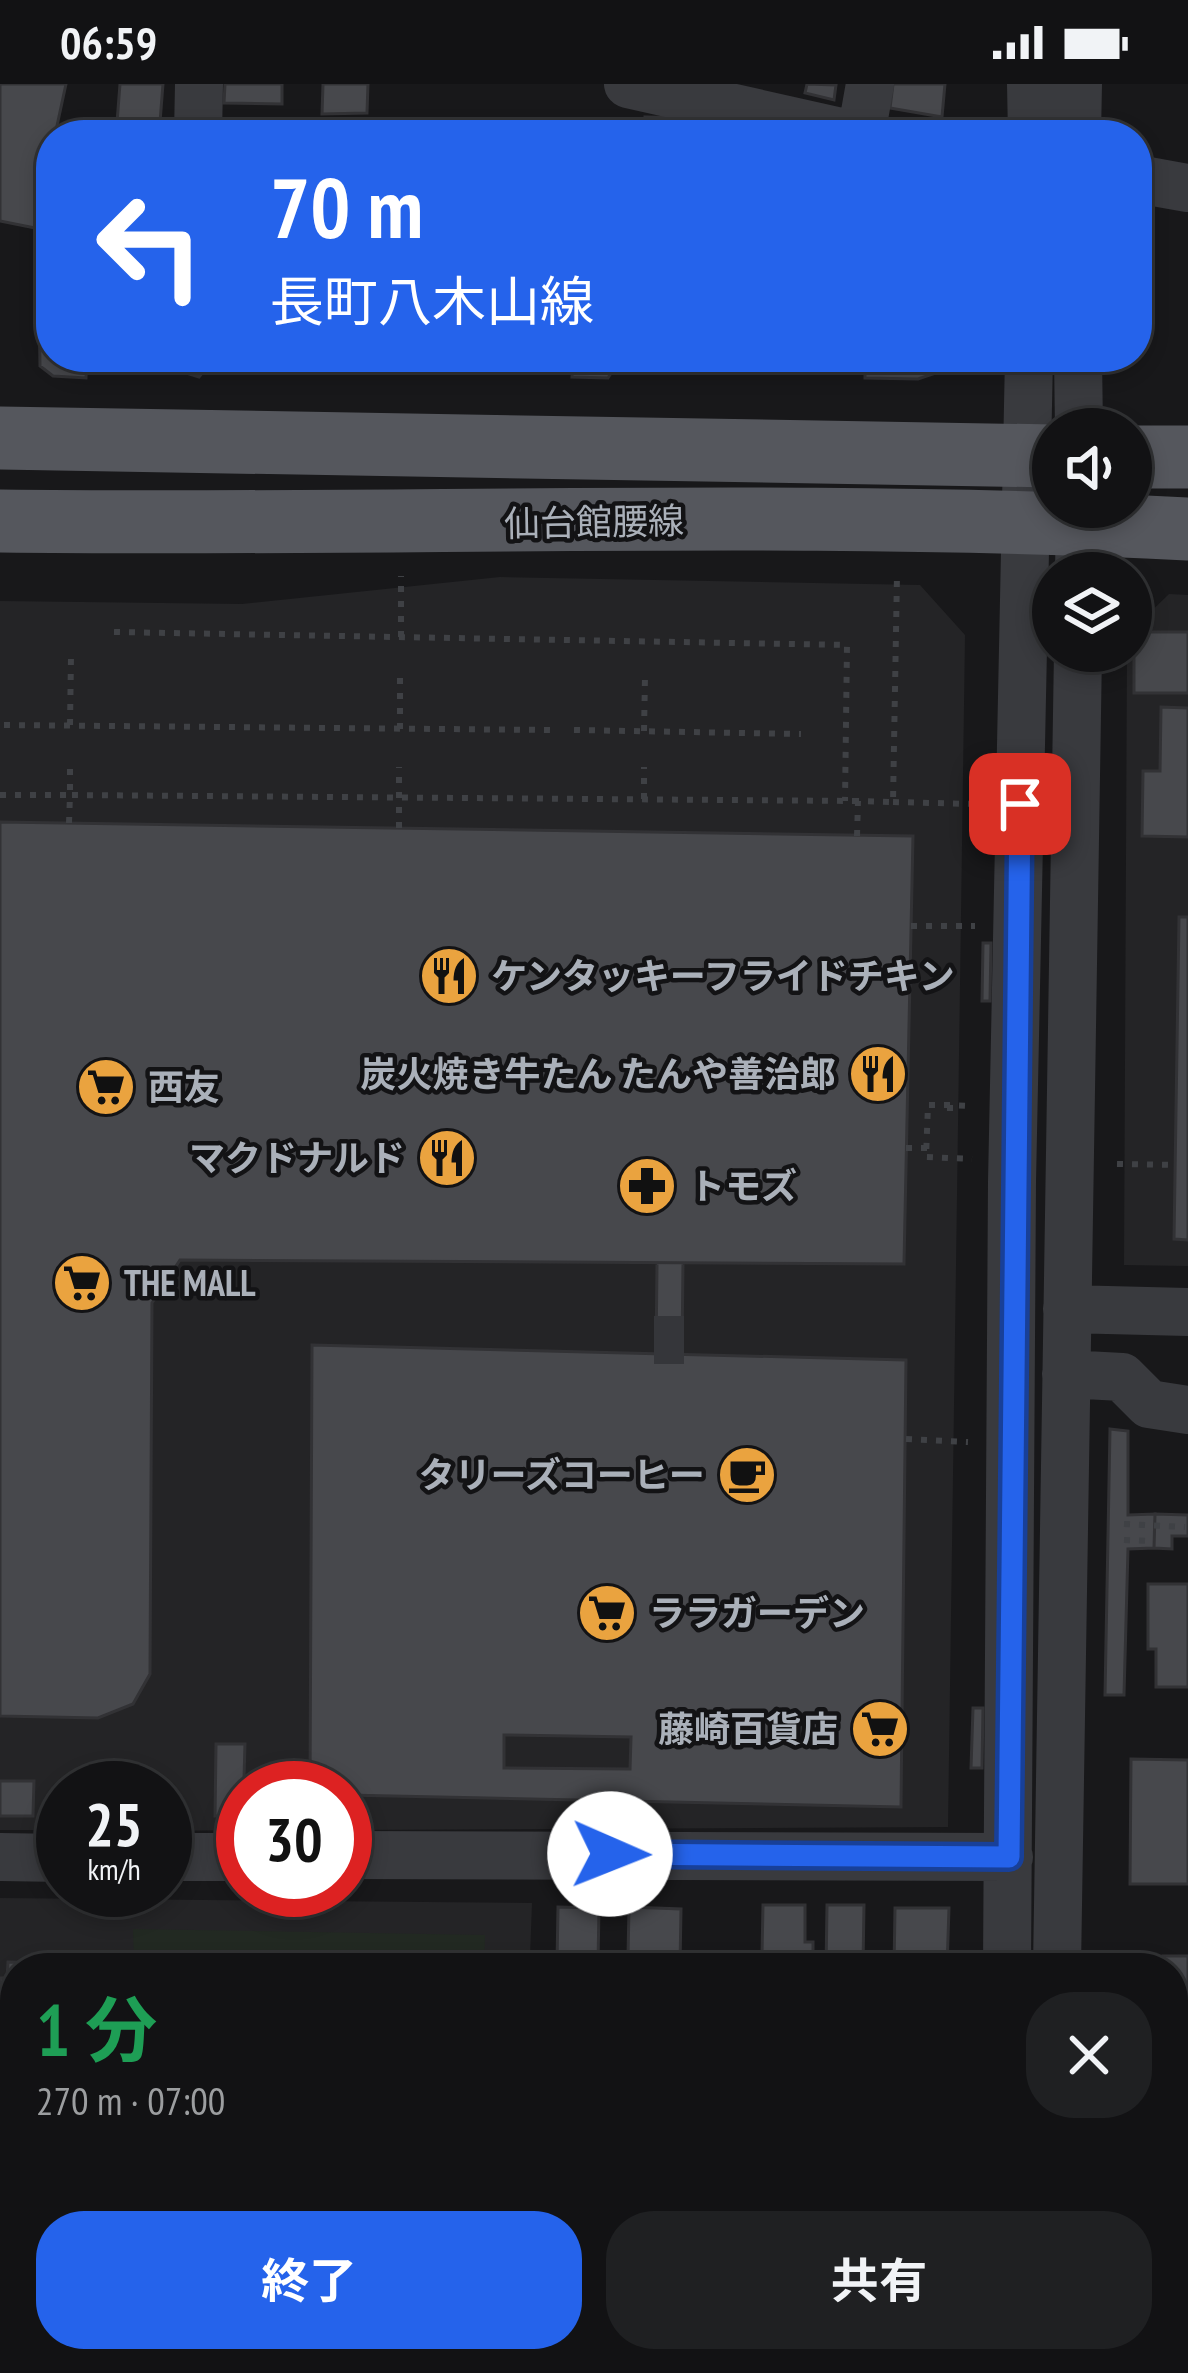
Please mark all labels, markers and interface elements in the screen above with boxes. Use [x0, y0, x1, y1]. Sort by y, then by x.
text: 06:59 [60, 13, 157, 71]
text: 70 m [270, 152, 423, 261]
icon: left [72, 168, 228, 324]
text: 長町八木山線 [270, 266, 594, 336]
map controls [1032, 408, 1152, 672]
button: sound [1032, 408, 1152, 528]
street label: 仙台館腰線 [504, 496, 684, 547]
button: layers [1032, 552, 1152, 672]
pin [969, 753, 1071, 855]
icon: arrive [987, 771, 1053, 837]
restaurant icon: ケンタッキーフライドチキン [418, 945, 480, 1007]
place label: ケンタッキーフライドチキン [491, 952, 955, 999]
restaurant icon: 炭火焼き牛たん たんや善治郎 [847, 1043, 909, 1105]
place label: 炭火焼き牛たん たんや善治郎 [361, 1050, 836, 1097]
supermarket icon: 西友 [75, 1056, 137, 1118]
place label: 西友 [148, 1063, 220, 1110]
restaurant icon: マクドナルド [416, 1127, 478, 1189]
place label: マクドナルド [189, 1134, 405, 1181]
pharmacy icon: トモズ [616, 1155, 678, 1217]
place label: トモズ [689, 1162, 797, 1209]
supermarket icon: THE MALL [51, 1252, 113, 1314]
place label: THE MALL [124, 1259, 256, 1306]
cafe icon: タリーズコーヒー [716, 1444, 778, 1506]
place label: タリーズコーヒー [419, 1451, 705, 1498]
supermarket icon: ララガーデン [576, 1582, 638, 1644]
place label: ララガーデン [649, 1589, 865, 1636]
supermarket icon: 藤崎百貨店 [849, 1698, 911, 1760]
place label: 藤崎百貨店 [658, 1705, 838, 1752]
speed limit sign: 30 [216, 1761, 372, 1917]
text: 25 [85, 1785, 143, 1863]
position arrow [547, 1791, 673, 1917]
text: km/h [87, 1849, 141, 1888]
text: 1 分 [36, 1983, 157, 2076]
button: close [1026, 1992, 1152, 2118]
text: 270 m · 07:00 [36, 2075, 225, 2126]
button: 終了 [36, 2211, 582, 2349]
button: 共有 [606, 2211, 1152, 2349]

